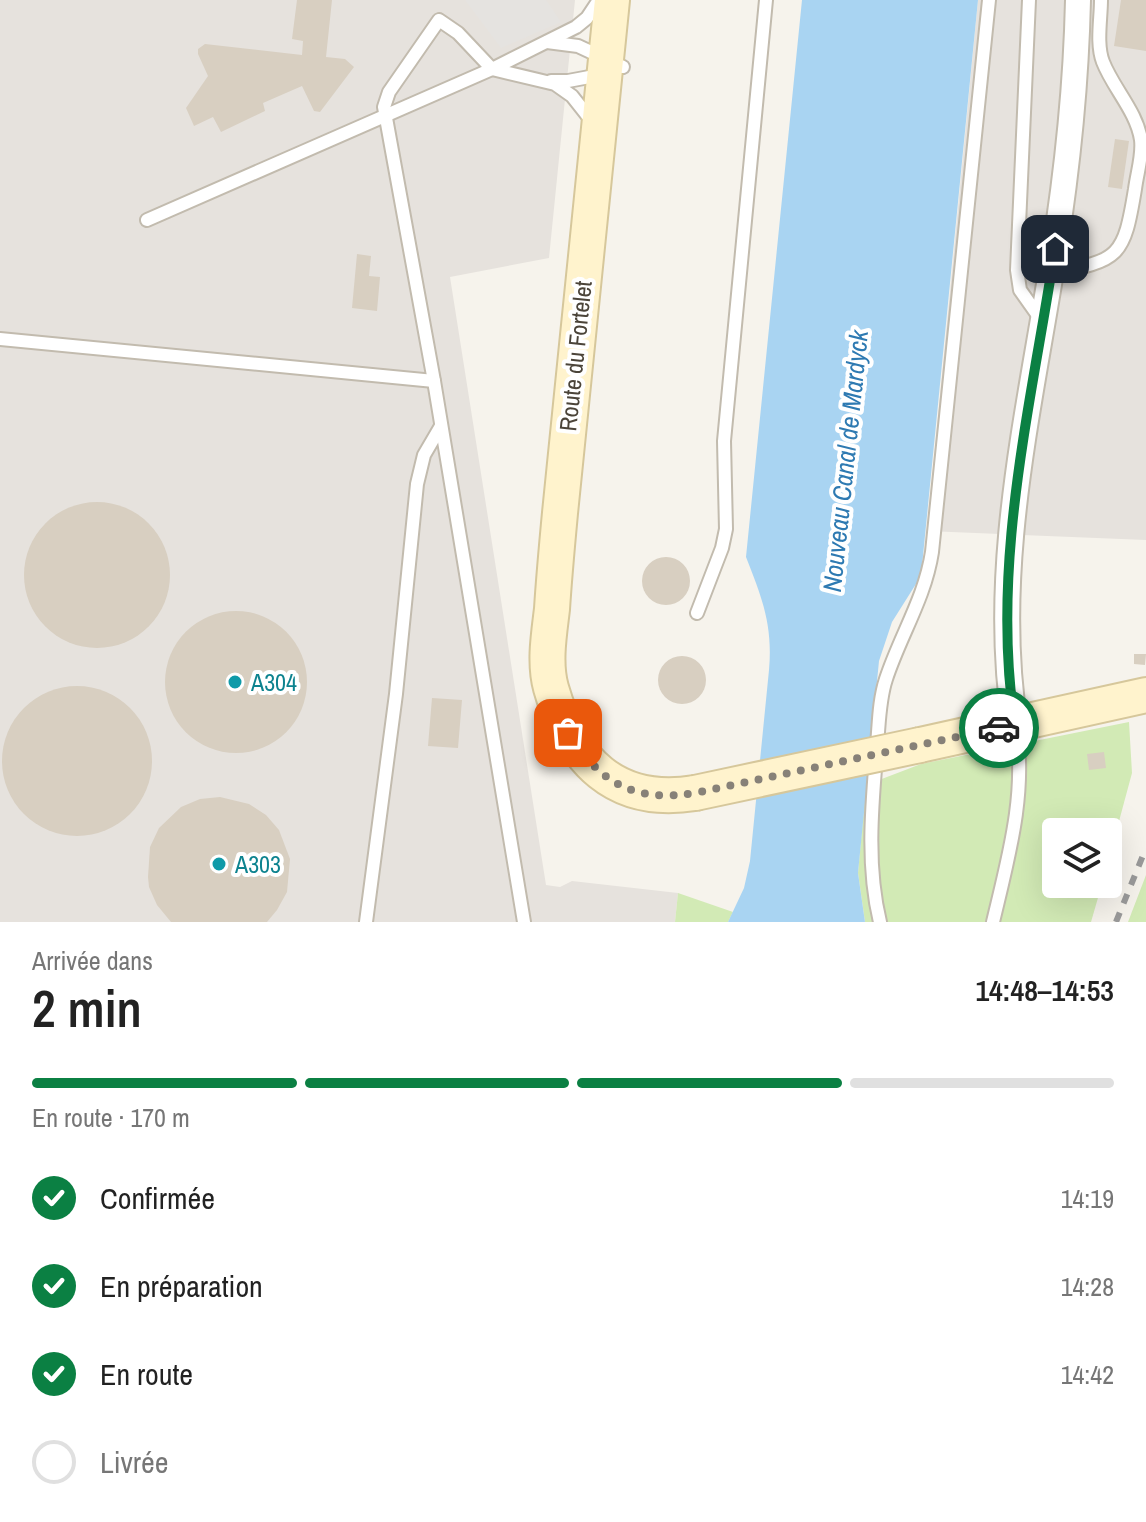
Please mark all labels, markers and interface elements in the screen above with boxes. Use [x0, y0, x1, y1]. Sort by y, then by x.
pin [1021, 215, 1089, 283]
icon: home [1033, 227, 1077, 271]
street label: Route du Fortelet [551, 279, 599, 433]
water label: Nouveau Canal de Mardyck [814, 327, 876, 594]
place label: A304 [250, 666, 297, 698]
marker: A304 [226, 673, 244, 691]
courier [959, 688, 1039, 768]
pin [534, 699, 602, 767]
icon: car [977, 706, 1021, 750]
icon: bag [546, 711, 590, 755]
map controls [1042, 818, 1122, 898]
button: layers [1042, 818, 1122, 898]
place label: A303 [234, 848, 281, 880]
marker: A303 [210, 855, 228, 873]
text: Arrivée dans [32, 943, 153, 978]
text: 14:48–14:53 [975, 970, 1114, 1010]
text: 2 min [32, 973, 142, 1043]
text: En route · 170 m [32, 1100, 190, 1135]
icon: check [32, 1176, 76, 1220]
text: Confirmée [100, 1178, 215, 1218]
text: 14:19 [1061, 1181, 1114, 1216]
icon: check [32, 1264, 76, 1308]
text: En préparation [100, 1266, 263, 1306]
text: 14:28 [1061, 1269, 1114, 1304]
icon: check [32, 1352, 76, 1396]
text: En route [100, 1354, 193, 1394]
text: 14:42 [1061, 1357, 1114, 1392]
text: Livrée [100, 1442, 168, 1482]

